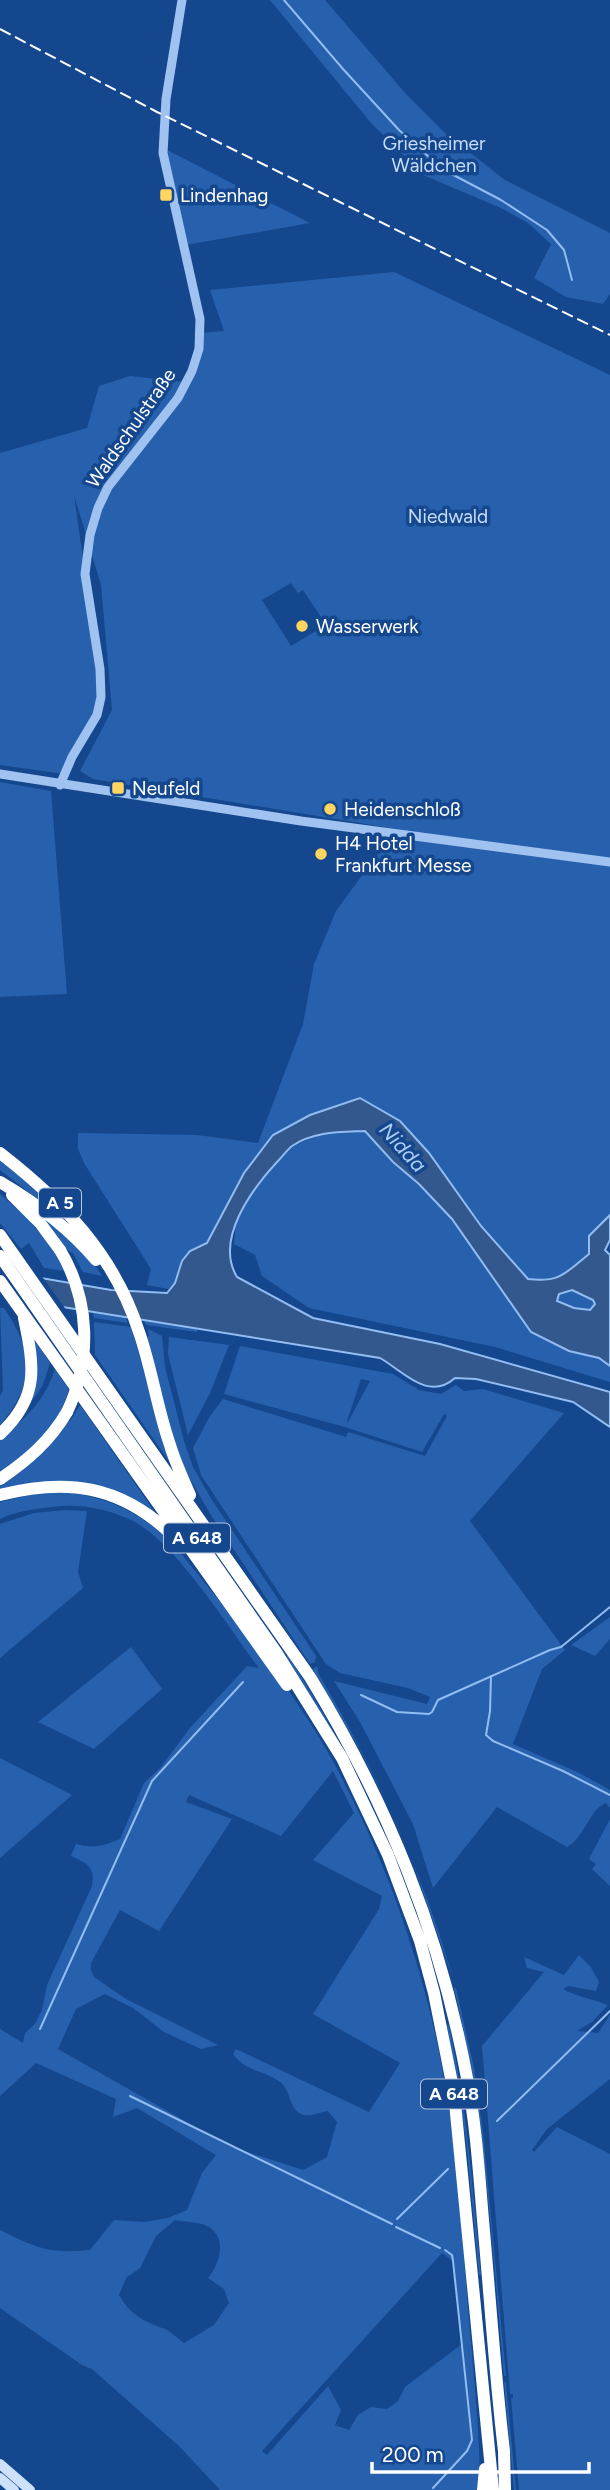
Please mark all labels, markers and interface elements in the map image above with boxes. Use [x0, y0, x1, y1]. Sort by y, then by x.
park label: Griesheimer Wäldchen [383, 132, 486, 177]
place label: Lindenhag [180, 184, 268, 207]
marker: Lindenhag [158, 187, 174, 203]
street label: Waldschulstraße [81, 364, 181, 492]
park label: Niedwald [408, 505, 488, 528]
place label: Wasserwerk [316, 615, 419, 638]
marker: Wasserwerk [294, 618, 310, 634]
place label: Neufeld [132, 777, 200, 800]
marker: Neufeld [110, 780, 126, 796]
place label: Heidenschloß [344, 798, 461, 821]
marker: Heidenschloß [322, 801, 338, 817]
place label: H4 Hotel Frankfurt Messe [335, 832, 472, 877]
marker: H4 Hotel Frankfurt Messe [313, 846, 329, 862]
water label: Nidda [374, 1117, 432, 1177]
road number: A 5 [39, 1188, 81, 1218]
road number: A 648 [164, 1524, 230, 1553]
road number: A 648 [421, 2080, 487, 2108]
scale bar [372, 2430, 589, 2474]
text: 200 m [382, 2442, 444, 2467]

